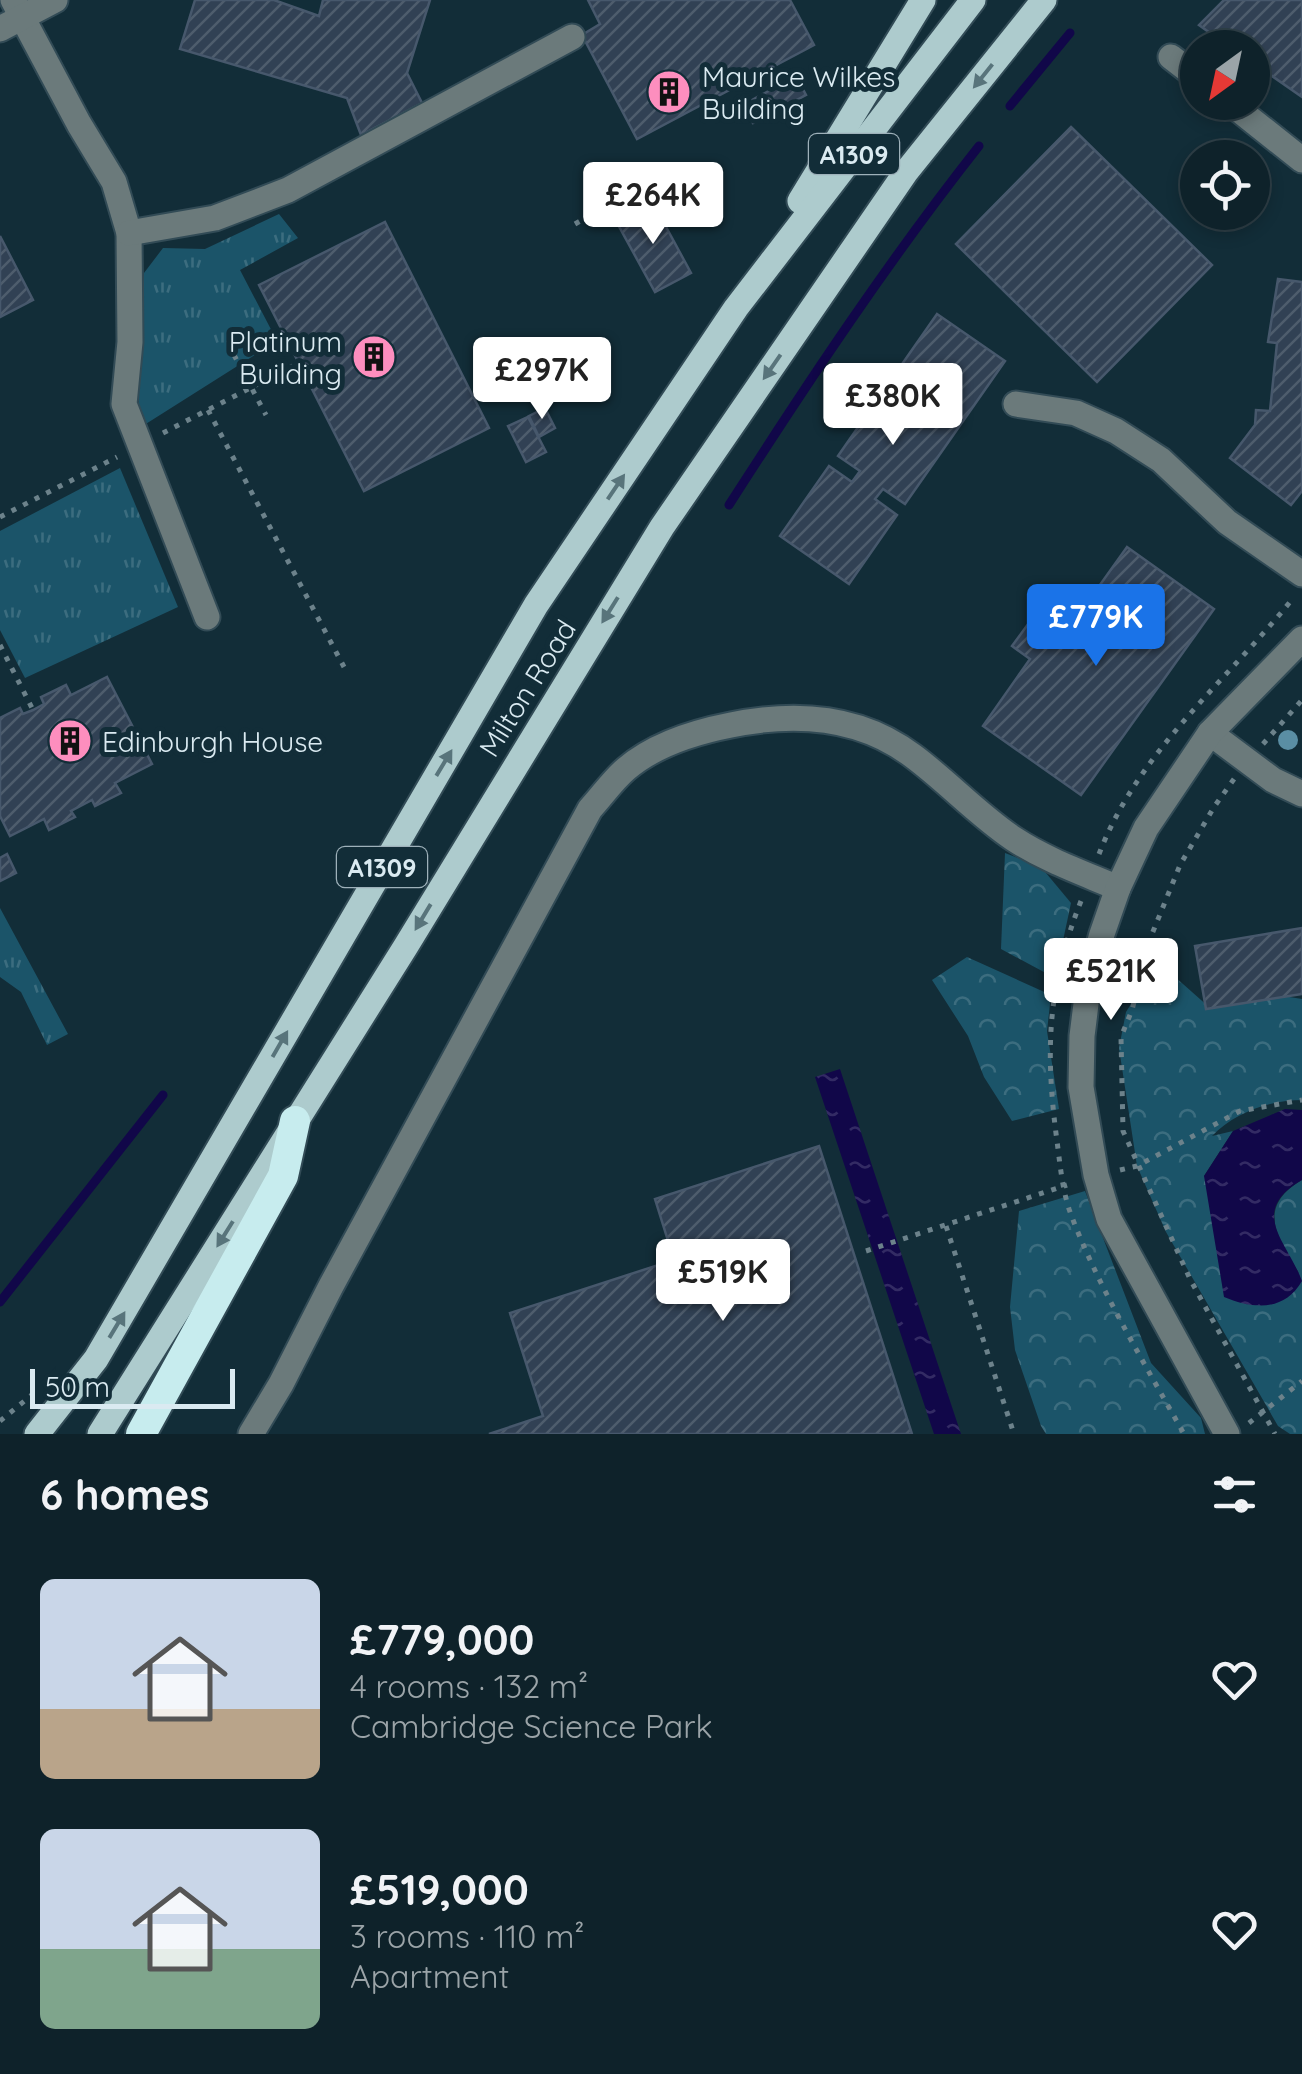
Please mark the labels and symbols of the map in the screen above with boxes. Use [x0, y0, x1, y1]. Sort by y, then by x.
north arrow [1180, 30, 1270, 120]
place label: Maurice Wilkes Building [702, 59, 895, 126]
one-way arrow [973, 63, 994, 89]
building icon: Maurice Wilkes Building [646, 69, 692, 115]
road number: A1309 [809, 134, 899, 174]
pin: £264K [583, 162, 723, 247]
place label: Platinum Building [229, 324, 342, 391]
building icon: Platinum Building [351, 334, 397, 380]
pin: £297K [472, 337, 612, 422]
one-way arrow [763, 354, 782, 381]
pin: £380K [823, 363, 963, 448]
one-way arrow [606, 474, 624, 501]
pin: £779K [1026, 584, 1166, 669]
one-way arrow [602, 596, 620, 623]
street label: Milton Road [471, 613, 583, 763]
building icon: Edinburgh House [47, 718, 93, 764]
place label: Edinburgh House [102, 724, 323, 759]
one-way arrow [434, 749, 452, 777]
road number: A1309 [337, 847, 427, 887]
one-way arrow [415, 903, 432, 931]
pin: £521K [1041, 938, 1181, 1023]
one-way arrow [271, 1030, 289, 1058]
one-way arrow [217, 1220, 234, 1248]
pin: £519K [653, 1239, 793, 1324]
one-way arrow [108, 1311, 125, 1339]
scale bar [30, 1364, 235, 1408]

